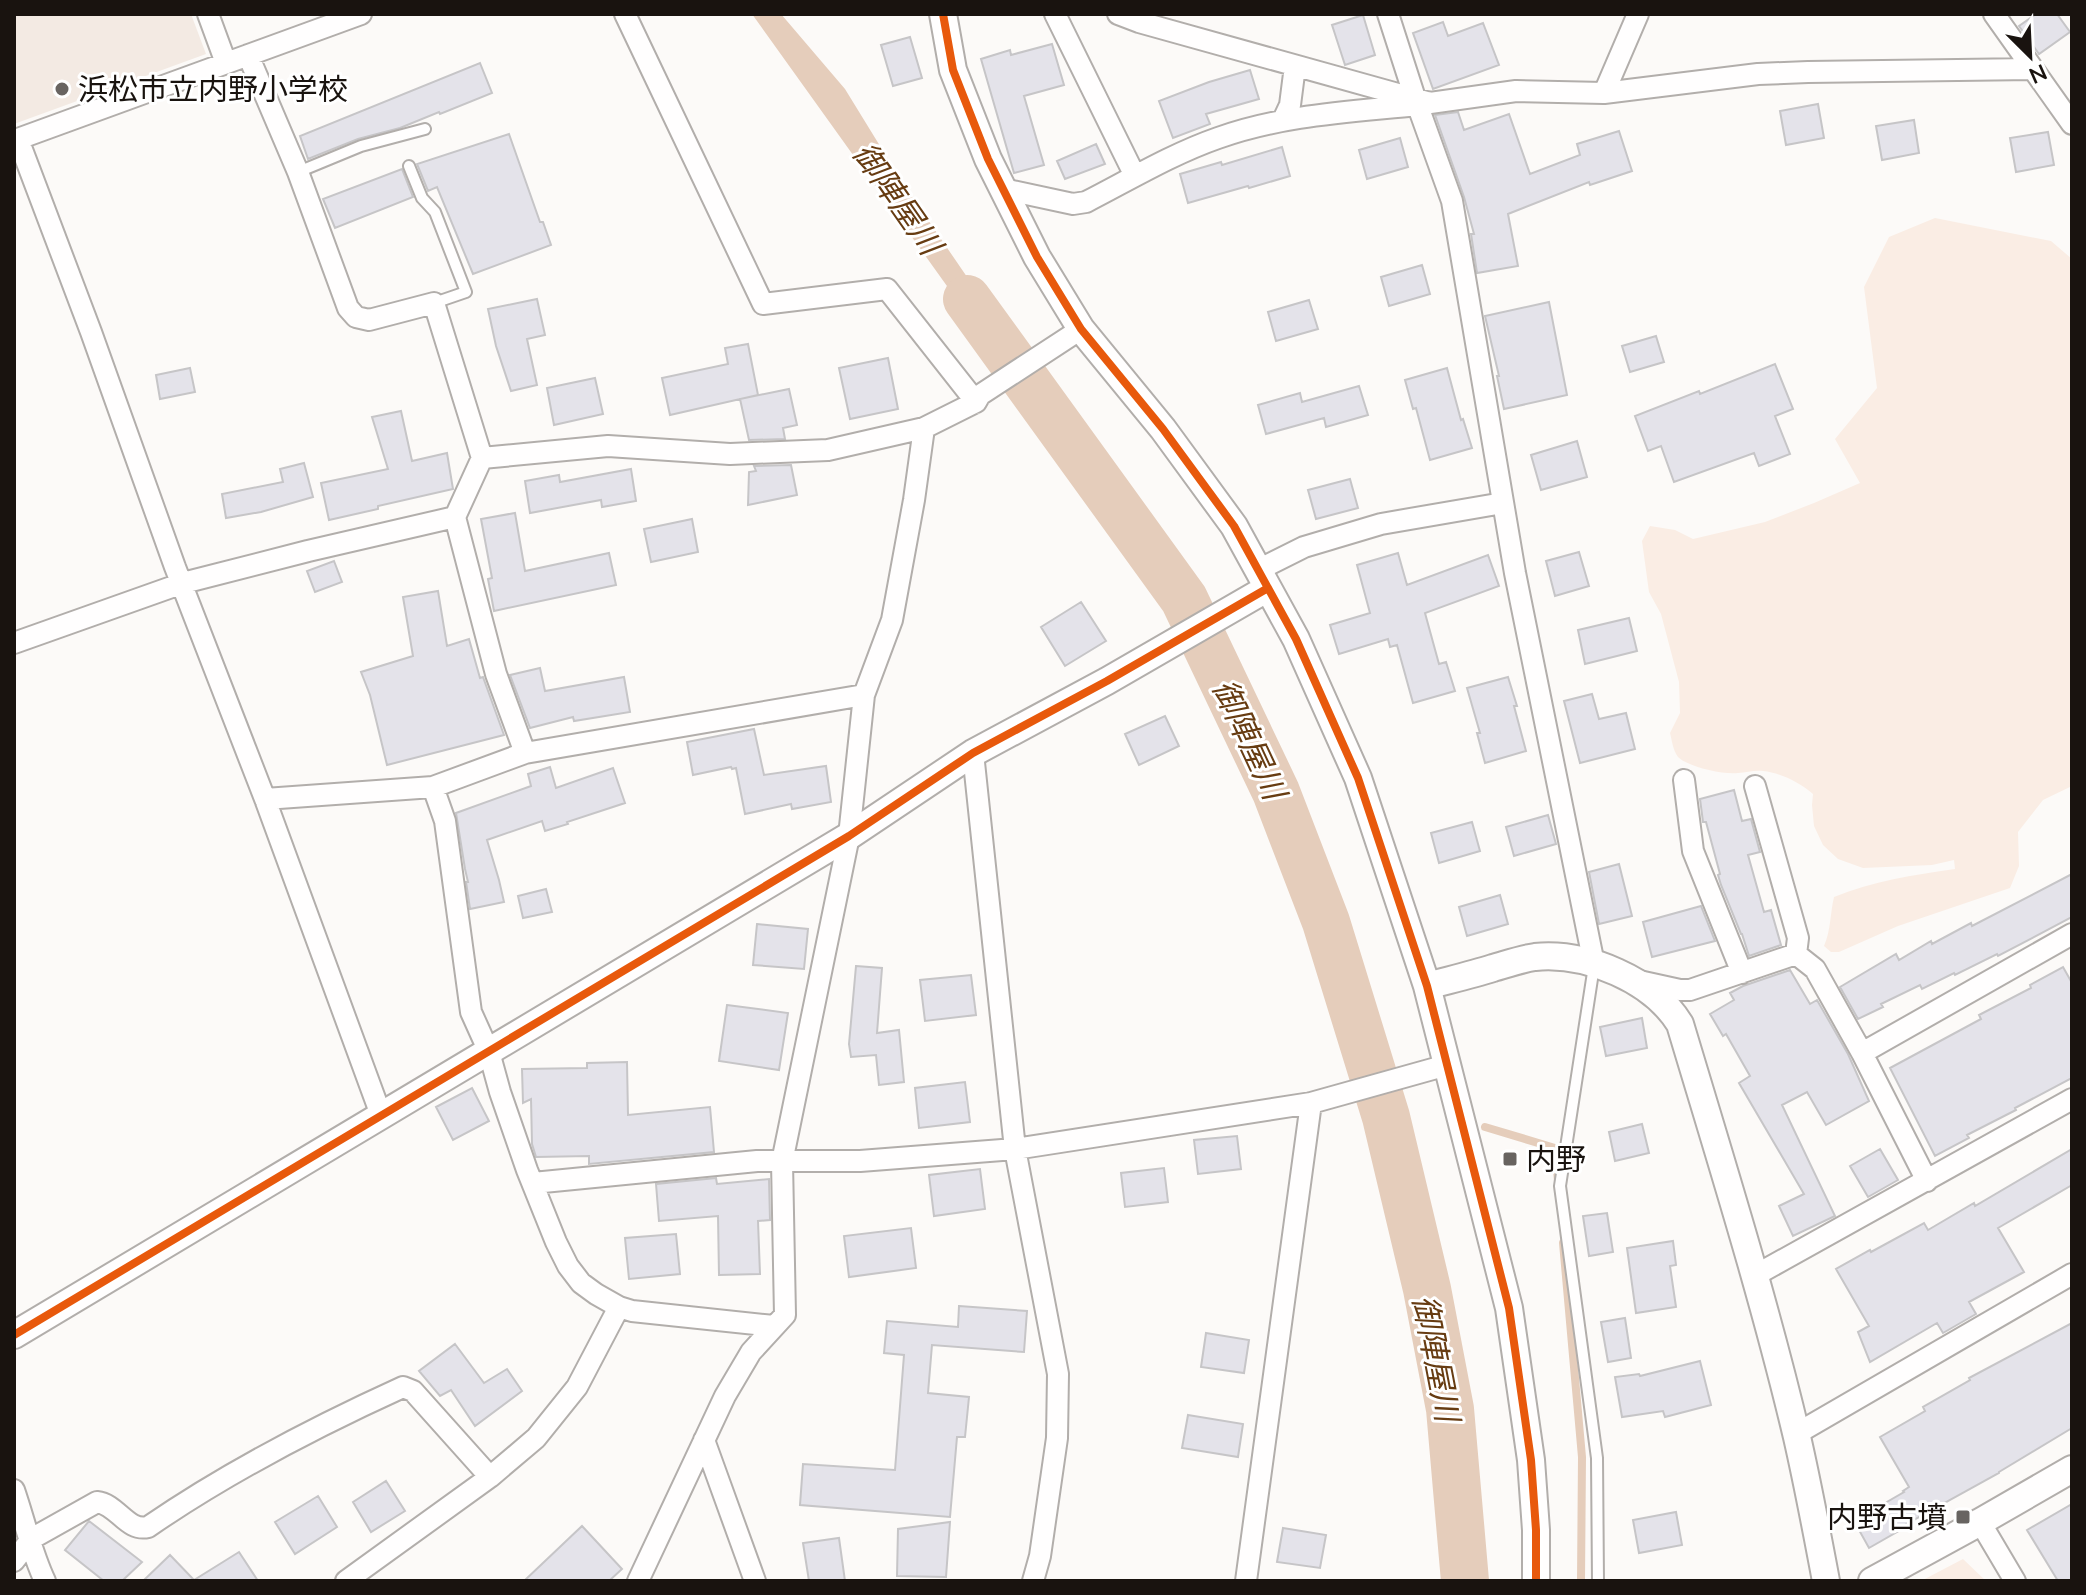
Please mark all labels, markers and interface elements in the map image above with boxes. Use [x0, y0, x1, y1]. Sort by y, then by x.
north arrow [1990, 16, 2070, 96]
text: N [2025, 58, 2051, 90]
place label: 浜松市立内野小学校 [78, 70, 348, 108]
marker: 浜松市立内野小学校 [53, 80, 71, 98]
water label: 御陣屋川 [845, 134, 953, 264]
water label: 御陣屋川 [1205, 673, 1296, 808]
place label: 内野 [1526, 1140, 1586, 1178]
marker: 内野 [1501, 1150, 1519, 1168]
water label: 御陣屋川 [1405, 1291, 1469, 1428]
place label: 内野古墳 [1827, 1498, 1947, 1536]
marker: 内野古墳 [1954, 1508, 1972, 1526]

